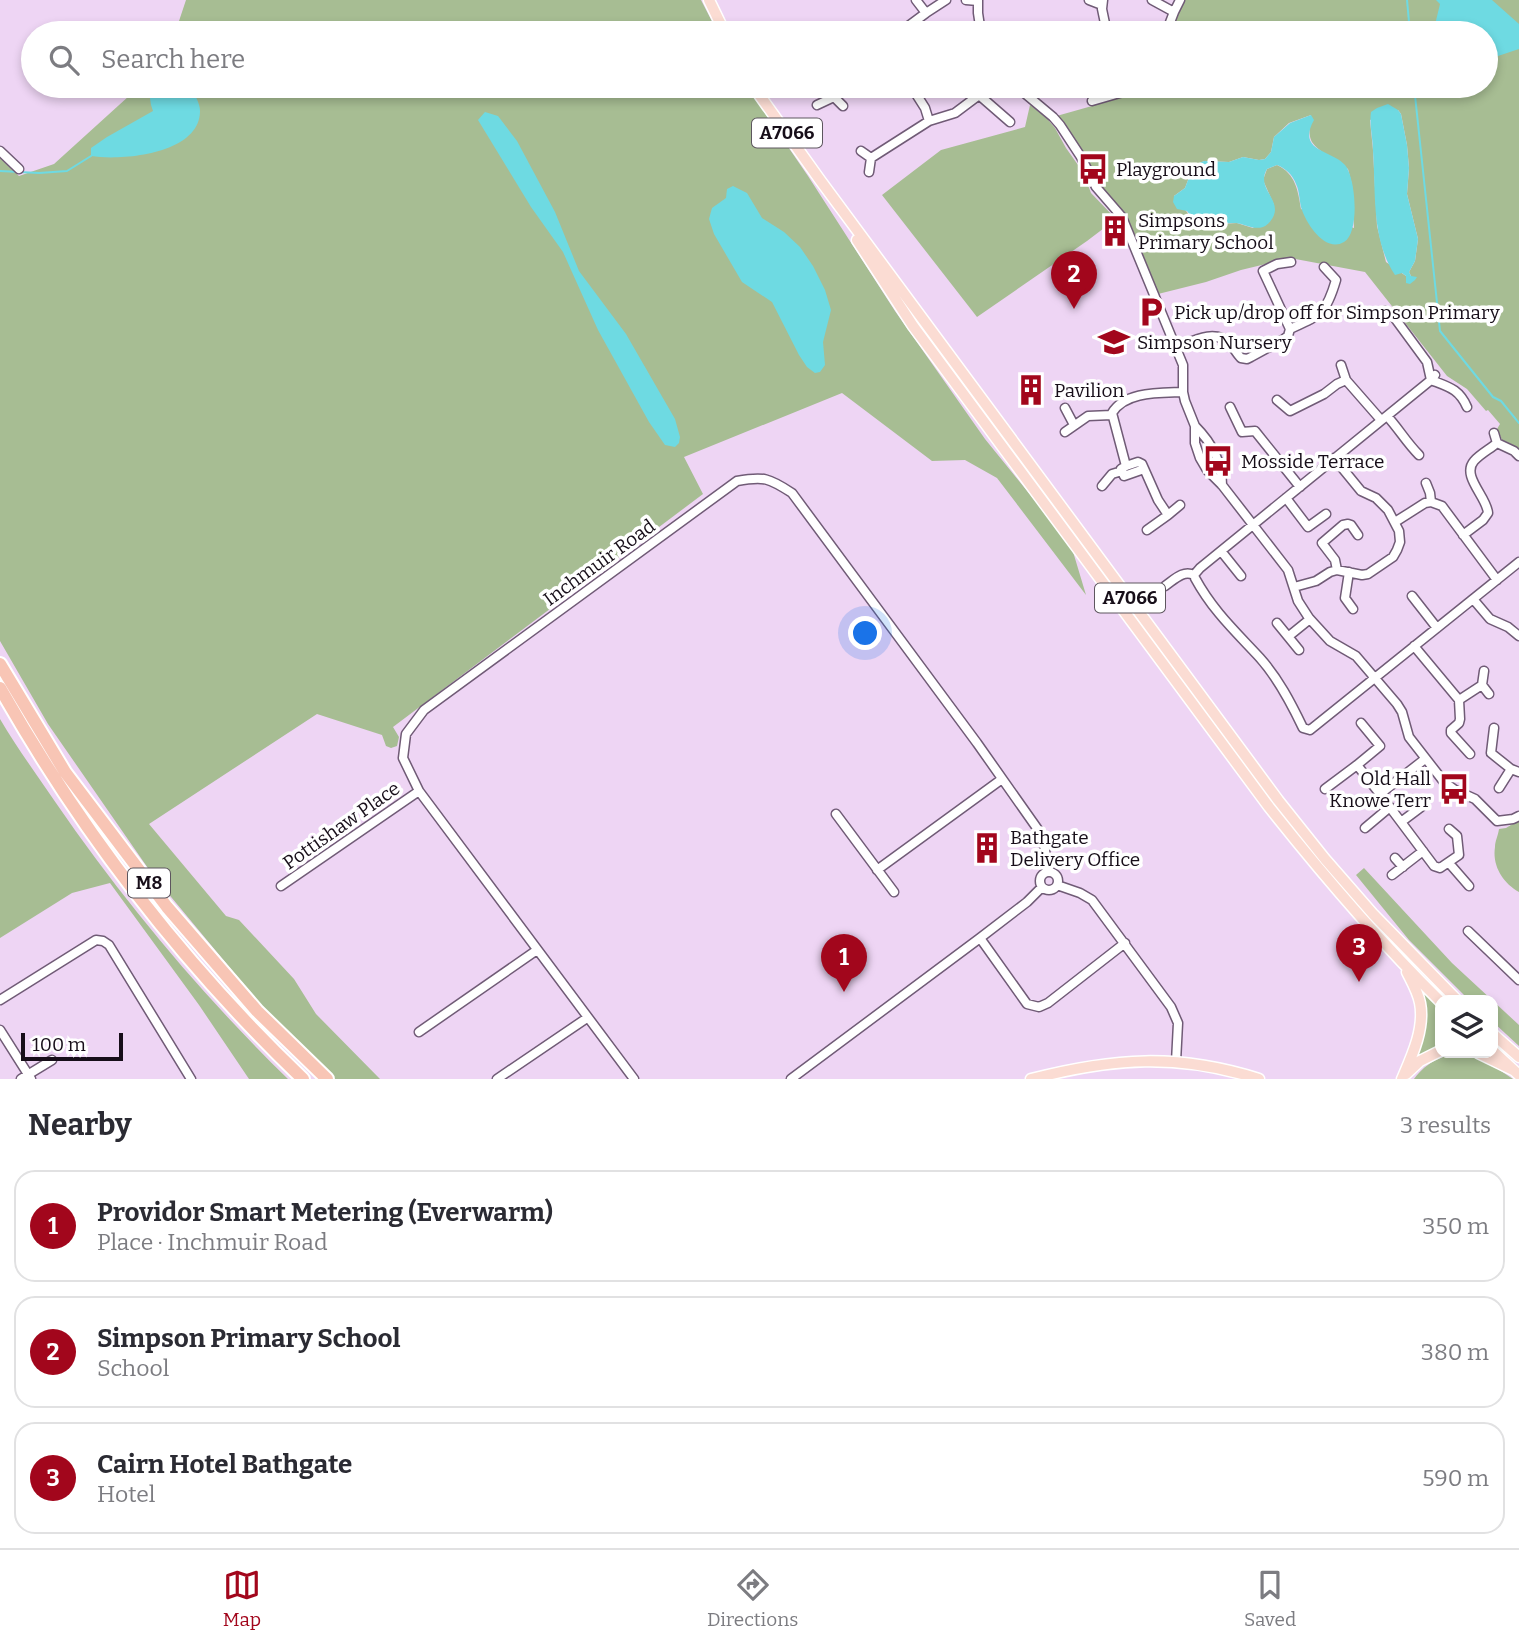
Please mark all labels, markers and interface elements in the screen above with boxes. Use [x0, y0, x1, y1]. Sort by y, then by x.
search box [21, 21, 1498, 98]
icon: search [45, 41, 83, 79]
text: Search here [101, 44, 245, 75]
road number: A7066 [752, 118, 822, 148]
bus stop icon: Playground [1076, 152, 1110, 186]
place label: Playground [1116, 158, 1216, 181]
place label: Simpsons Primary School [1138, 209, 1274, 254]
building icon: Simpsons Primary School [1098, 214, 1132, 248]
pin: 2 [1051, 251, 1097, 309]
parking icon: Pick up/drop off for Simpson Primary [1134, 295, 1168, 329]
place label: Pick up/drop off for Simpson Primary [1174, 301, 1501, 324]
school or university icon: Simpson Nursery [1097, 325, 1131, 359]
place label: Simpson Nursery [1137, 331, 1293, 354]
building icon: Pavilion [1014, 373, 1048, 407]
place label: Pavilion [1054, 379, 1124, 402]
bus stop icon: Mosside Terrace [1201, 444, 1235, 478]
place label: Mosside Terrace [1241, 450, 1385, 473]
street label: Inchmuir Road [539, 514, 660, 611]
road number: A7066 [1095, 584, 1165, 612]
your location [848, 616, 882, 650]
place label: Old Hall Knowe Terr [1329, 767, 1432, 812]
bus stop icon: Old Hall Knowe Terr [1437, 772, 1471, 806]
street label: Pottishaw Place [278, 777, 404, 874]
place label: Bathgate Delivery Office [1010, 826, 1140, 871]
building icon: Bathgate Delivery Office [970, 831, 1004, 865]
road number: M8 [128, 868, 170, 898]
pin: 3 [1336, 924, 1382, 982]
pin: 1 [821, 934, 867, 992]
map controls [1435, 995, 1498, 1058]
button: layers [1435, 995, 1498, 1058]
scale bar [21, 1030, 122, 1062]
text: 100 m [32, 1033, 86, 1056]
text: Nearby [28, 1107, 132, 1143]
text: 3 results [1400, 1111, 1491, 1139]
text: Providor Smart Metering (Everwarm) [97, 1197, 553, 1228]
text: 1 [48, 1212, 58, 1240]
text: 350 m [1422, 1212, 1489, 1240]
text: Place · Inchmuir Road [97, 1228, 328, 1256]
text: Simpson Primary School [97, 1323, 401, 1354]
text: 2 [47, 1338, 59, 1366]
text: 380 m [1421, 1338, 1489, 1366]
text: School [97, 1354, 169, 1382]
text: Cairn Hotel Bathgate [97, 1449, 352, 1480]
text: 3 [46, 1464, 60, 1492]
text: 590 m [1422, 1464, 1489, 1492]
text: Hotel [97, 1480, 155, 1508]
tab: Map [223, 1566, 261, 1631]
tab: Directions [707, 1566, 798, 1631]
tab: Saved [1244, 1566, 1296, 1631]

